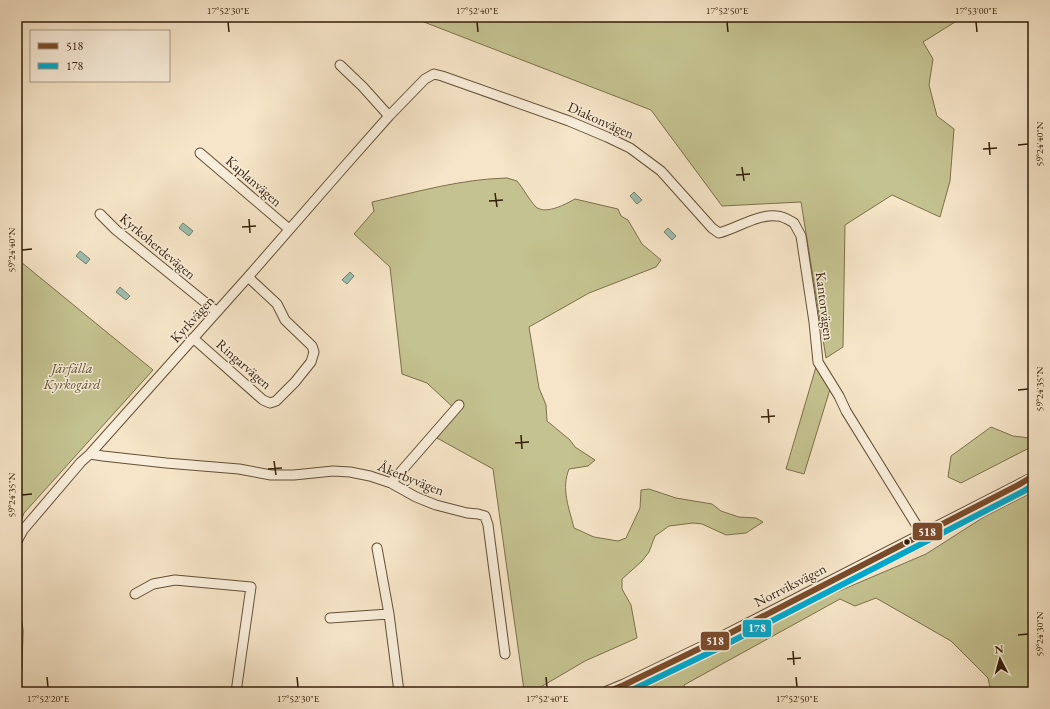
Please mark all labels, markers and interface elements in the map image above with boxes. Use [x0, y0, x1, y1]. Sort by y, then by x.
text: 17°52'30"E [207, 4, 250, 17]
text: 17°52'40"E [456, 4, 499, 17]
text: 17°52'50"E [706, 4, 749, 17]
text: 17°53'00"E [955, 4, 998, 17]
legend [30, 30, 170, 82]
text: 518 [66, 38, 84, 54]
text: 178 [66, 58, 84, 74]
street label: Diakonvägen [565, 97, 637, 143]
text: 59°24'40"N [1033, 121, 1046, 166]
street label: Kaplanvägen [222, 152, 286, 211]
street label: Kyrkoherdevägen [116, 209, 200, 283]
text: 59°24'40"N [5, 227, 18, 272]
street label: Kantorvägen [812, 271, 838, 342]
street label: Kyrkvägen [166, 291, 218, 346]
street label: Ringarvägen [213, 335, 276, 393]
park label: Järfälla Kyrkogård [42, 359, 101, 393]
text: 59°24'35"N [1033, 366, 1046, 411]
street label: Åkerbyvägen [374, 456, 447, 500]
text: 59°24'35"N [5, 472, 18, 517]
line badge: 518 [912, 522, 943, 541]
text: 518 [918, 525, 936, 539]
unlabelled marker [902, 537, 912, 547]
street label: Norrviksvägen [751, 559, 830, 611]
text: 59°24'30"N [1033, 611, 1046, 656]
line badge: 178 [742, 619, 772, 638]
text: 178 [748, 621, 766, 635]
line badge: 518 [700, 631, 730, 651]
text: 518 [706, 634, 724, 648]
north arrow [980, 639, 1020, 679]
text: N [994, 642, 1004, 656]
text: 17°52'20"E [27, 692, 70, 705]
text: 17°52'30"E [277, 692, 320, 705]
text: 17°52'40"E [526, 692, 569, 705]
text: 17°52'50"E [776, 692, 819, 705]

